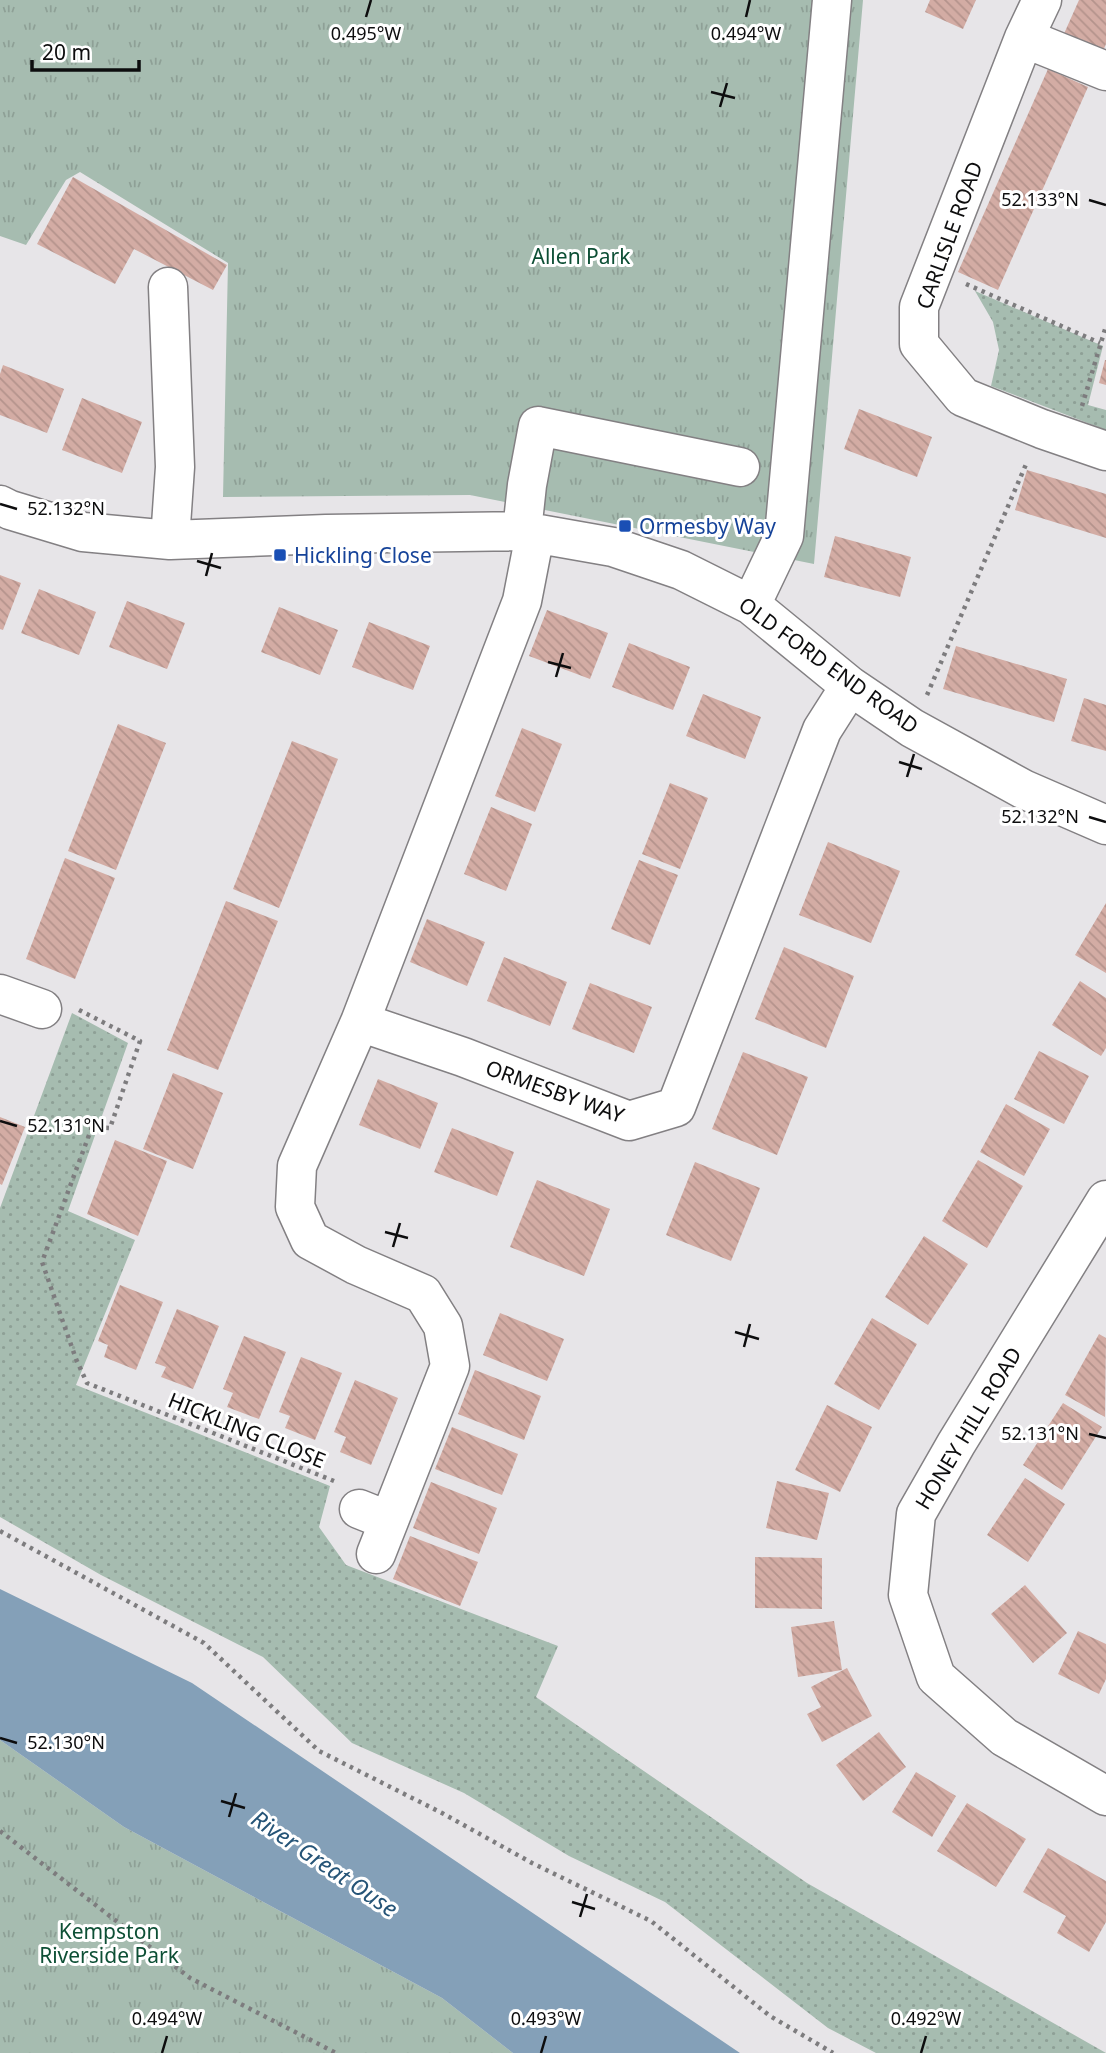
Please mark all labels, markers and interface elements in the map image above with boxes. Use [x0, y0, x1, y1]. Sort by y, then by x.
text: 0.495°W [331, 21, 401, 45]
text: 0.494°W [711, 21, 781, 45]
scale bar [32, 28, 138, 72]
text: 20 m [42, 38, 91, 66]
street label: CARLISLE ROAD [909, 157, 989, 313]
text: 52.133°N [1001, 187, 1079, 211]
park label: Allen Park [532, 242, 631, 270]
text: 52.132°N [27, 496, 105, 520]
place label: Ormesby Way [639, 512, 776, 540]
marker: Ormesby Way [617, 518, 633, 534]
place label: Hickling Close [294, 541, 432, 569]
marker: Hickling Close [272, 547, 288, 563]
street label: OLD FORD END ROAD [734, 590, 924, 740]
text: 52.132°N [1001, 804, 1079, 828]
street label: ORMESBY WAY [482, 1053, 628, 1129]
text: 52.131°N [27, 1113, 105, 1137]
street label: HONEY HILL ROAD [908, 1342, 1028, 1514]
street label: HICKLING CLOSE [164, 1386, 330, 1474]
text: 52.131°N [1001, 1421, 1079, 1445]
text: 52.130°N [27, 1730, 105, 1754]
water label: River Great Ouse [245, 1802, 405, 1924]
park label: Kempston Riverside Park [39, 1917, 180, 1969]
text: 0.494°W [132, 2006, 202, 2030]
text: 0.493°W [511, 2006, 581, 2030]
text: 0.492°W [891, 2006, 961, 2030]

